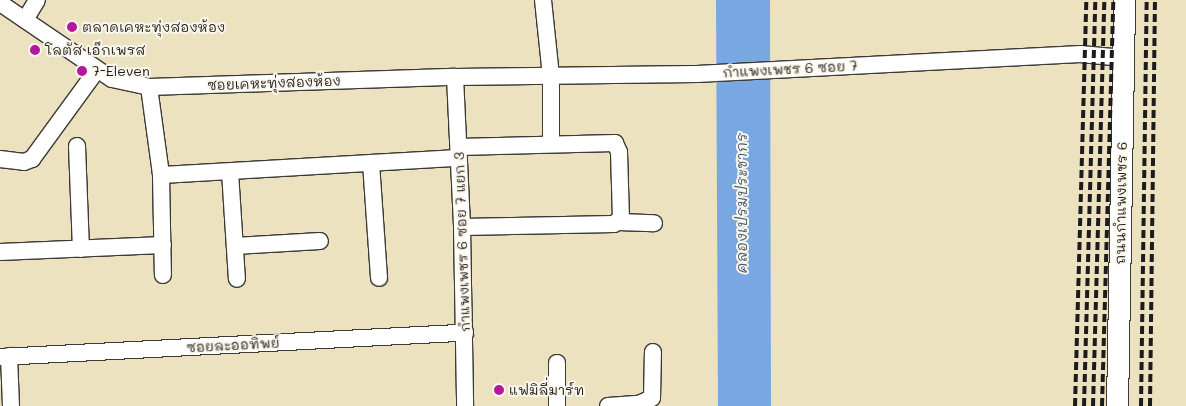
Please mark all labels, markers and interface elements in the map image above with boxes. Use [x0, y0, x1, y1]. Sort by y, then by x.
place label: ตลาดเคหะทุ่งสองห้อง [82, 19, 225, 35]
marker: ตลาดเคหะทุ่งสองห้อง [66, 21, 78, 33]
place label: โลตัส เอ๊กเพรส [45, 42, 145, 58]
marker: โลตัส เอ๊กเพรส [29, 44, 41, 56]
street label: กำแพงเพชร 6 ซอย 7 [722, 57, 858, 81]
place label: 7-Eleven [92, 63, 150, 79]
marker: 7-Eleven [76, 65, 88, 77]
street label: ซอยเคหะทุ่งสองห้อง [207, 72, 341, 94]
water label: คลองเปรมประชากร [733, 133, 751, 273]
street label: ถนนกำแพงเพชร 6 [1112, 142, 1130, 264]
street label: กำแพงเพชร 6 ซอย 7 แยก 3 [450, 152, 474, 332]
street label: ซอยละออทิพย์ [186, 334, 280, 356]
place label: แฟมิลี่มาร์ท [509, 382, 584, 398]
marker: แฟมิลี่มาร์ท [493, 384, 505, 396]

